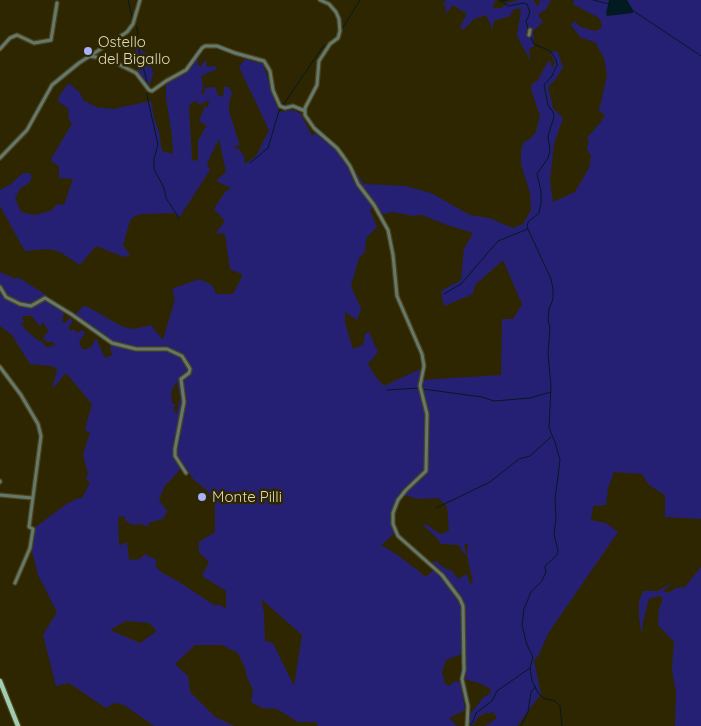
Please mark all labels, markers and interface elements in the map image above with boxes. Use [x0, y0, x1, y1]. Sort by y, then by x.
place label: Ostello del Bigallo [98, 33, 170, 68]
marker: Ostello del Bigallo [82, 45, 94, 57]
place label: Monte Pilli [212, 488, 282, 506]
marker: Monte Pilli [196, 491, 208, 503]

